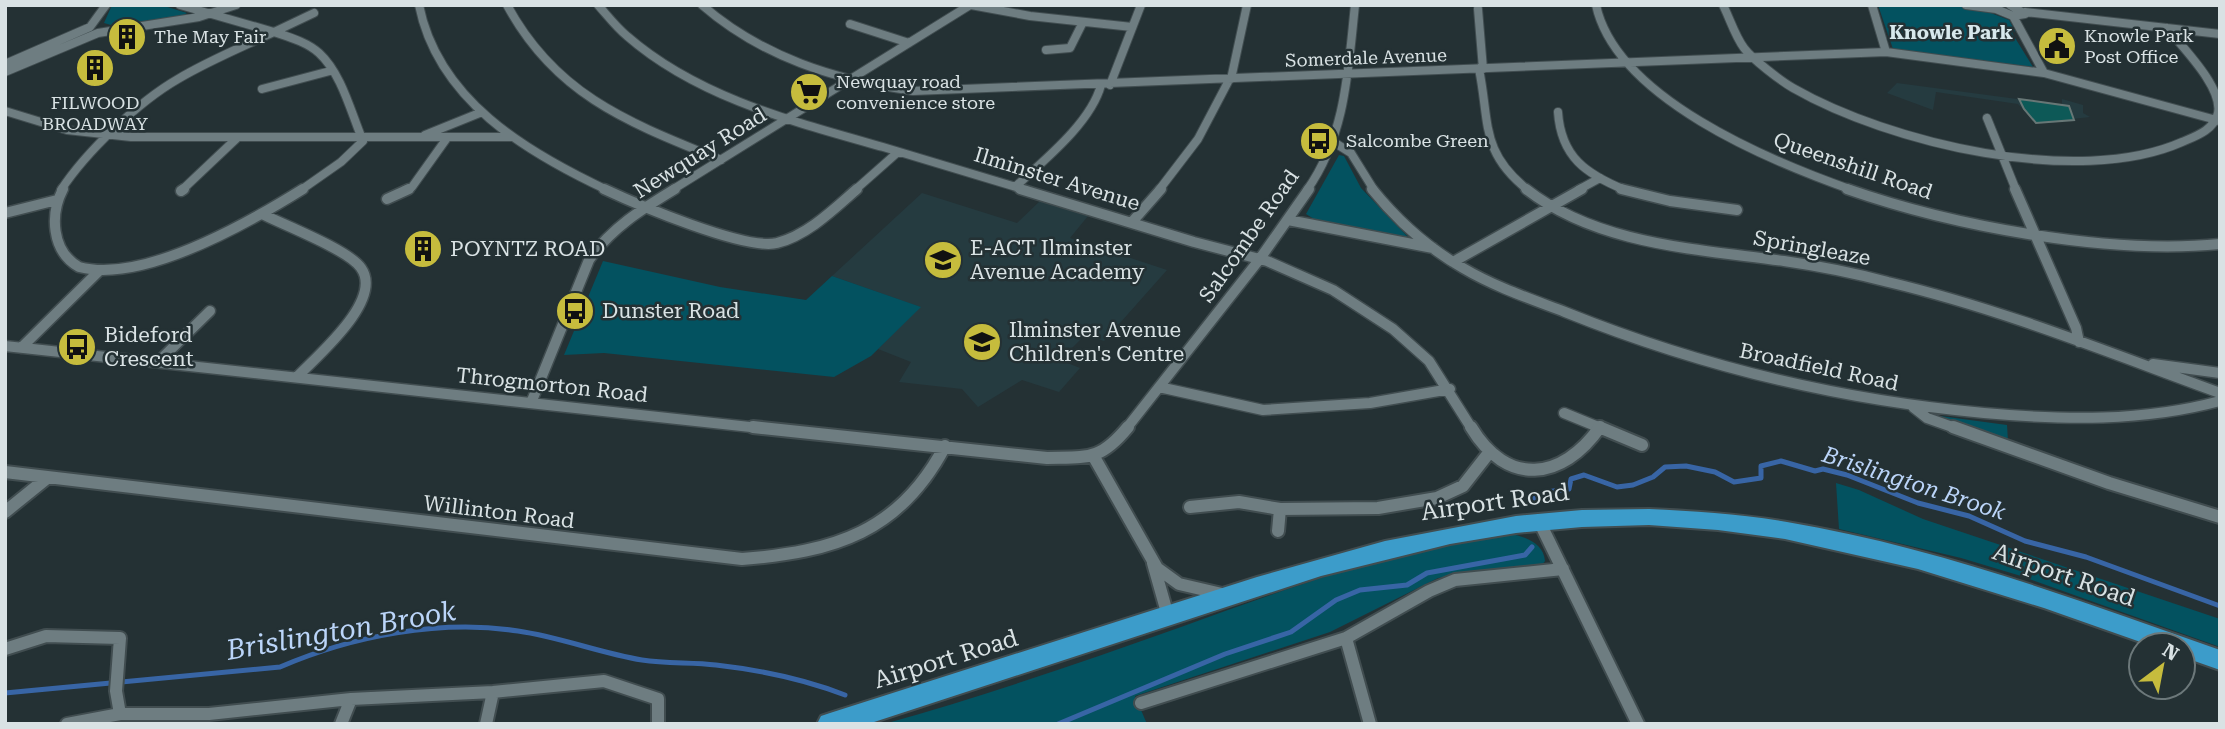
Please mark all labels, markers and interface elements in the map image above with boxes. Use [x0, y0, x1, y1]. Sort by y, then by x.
building icon: The May Fair [106, 16, 148, 58]
district label: Knowle Park [1889, 21, 2013, 44]
public building icon: Knowle Park Post Office [2036, 25, 2078, 67]
place label: Knowle Park Post Office [2084, 25, 2194, 67]
place label: The May Fair [154, 26, 266, 47]
street label: Somerdale Avenue [1285, 44, 1447, 71]
building icon: FILWOOD BROADWAY [74, 47, 116, 89]
supermarket icon: Newquay road convenience store [788, 71, 830, 113]
place label: Newquay road convenience store [836, 71, 995, 113]
place label: FILWOOD BROADWAY [42, 92, 149, 134]
street label: Newquay Road [629, 102, 771, 203]
bus stop icon: Salcombe Green [1298, 120, 1340, 162]
street label: Queenshill Road [1770, 128, 1936, 205]
place label: Salcombe Green [1346, 130, 1489, 151]
street label: Ilminster Avenue [971, 142, 1143, 216]
street label: Salcombe Road [1194, 165, 1304, 307]
street label: Springleaze [1752, 226, 1872, 270]
building icon: POYNTZ ROAD [402, 228, 444, 270]
place label: E-ACT Ilminster Avenue Academy [970, 236, 1145, 284]
place label: POYNTZ ROAD [450, 237, 605, 261]
school or university icon: E-ACT Ilminster Avenue Academy [922, 239, 964, 281]
bus stop icon: Dunster Road [554, 290, 596, 332]
place label: Dunster Road [602, 299, 740, 323]
place label: Ilminster Avenue Children's Centre [1009, 318, 1184, 366]
school or university icon: Ilminster Avenue Children's Centre [961, 321, 1003, 363]
place label: Bideford Crescent [104, 323, 194, 371]
bus stop icon: Bideford Crescent [56, 326, 98, 368]
street label: Broadfield Road [1737, 338, 1901, 396]
street label: Throgmorton Road [455, 363, 650, 407]
water label: Brislington Brook [1818, 441, 2009, 526]
street label: Airport Road [1419, 478, 1571, 526]
street label: Willinton Road [422, 491, 577, 533]
street label: Airport Road [1989, 538, 2139, 612]
water label: Brislington Brook [223, 594, 459, 667]
street label: Airport Road [871, 624, 1021, 694]
north arrow [2127, 631, 2197, 701]
text: N [2158, 638, 2183, 666]

